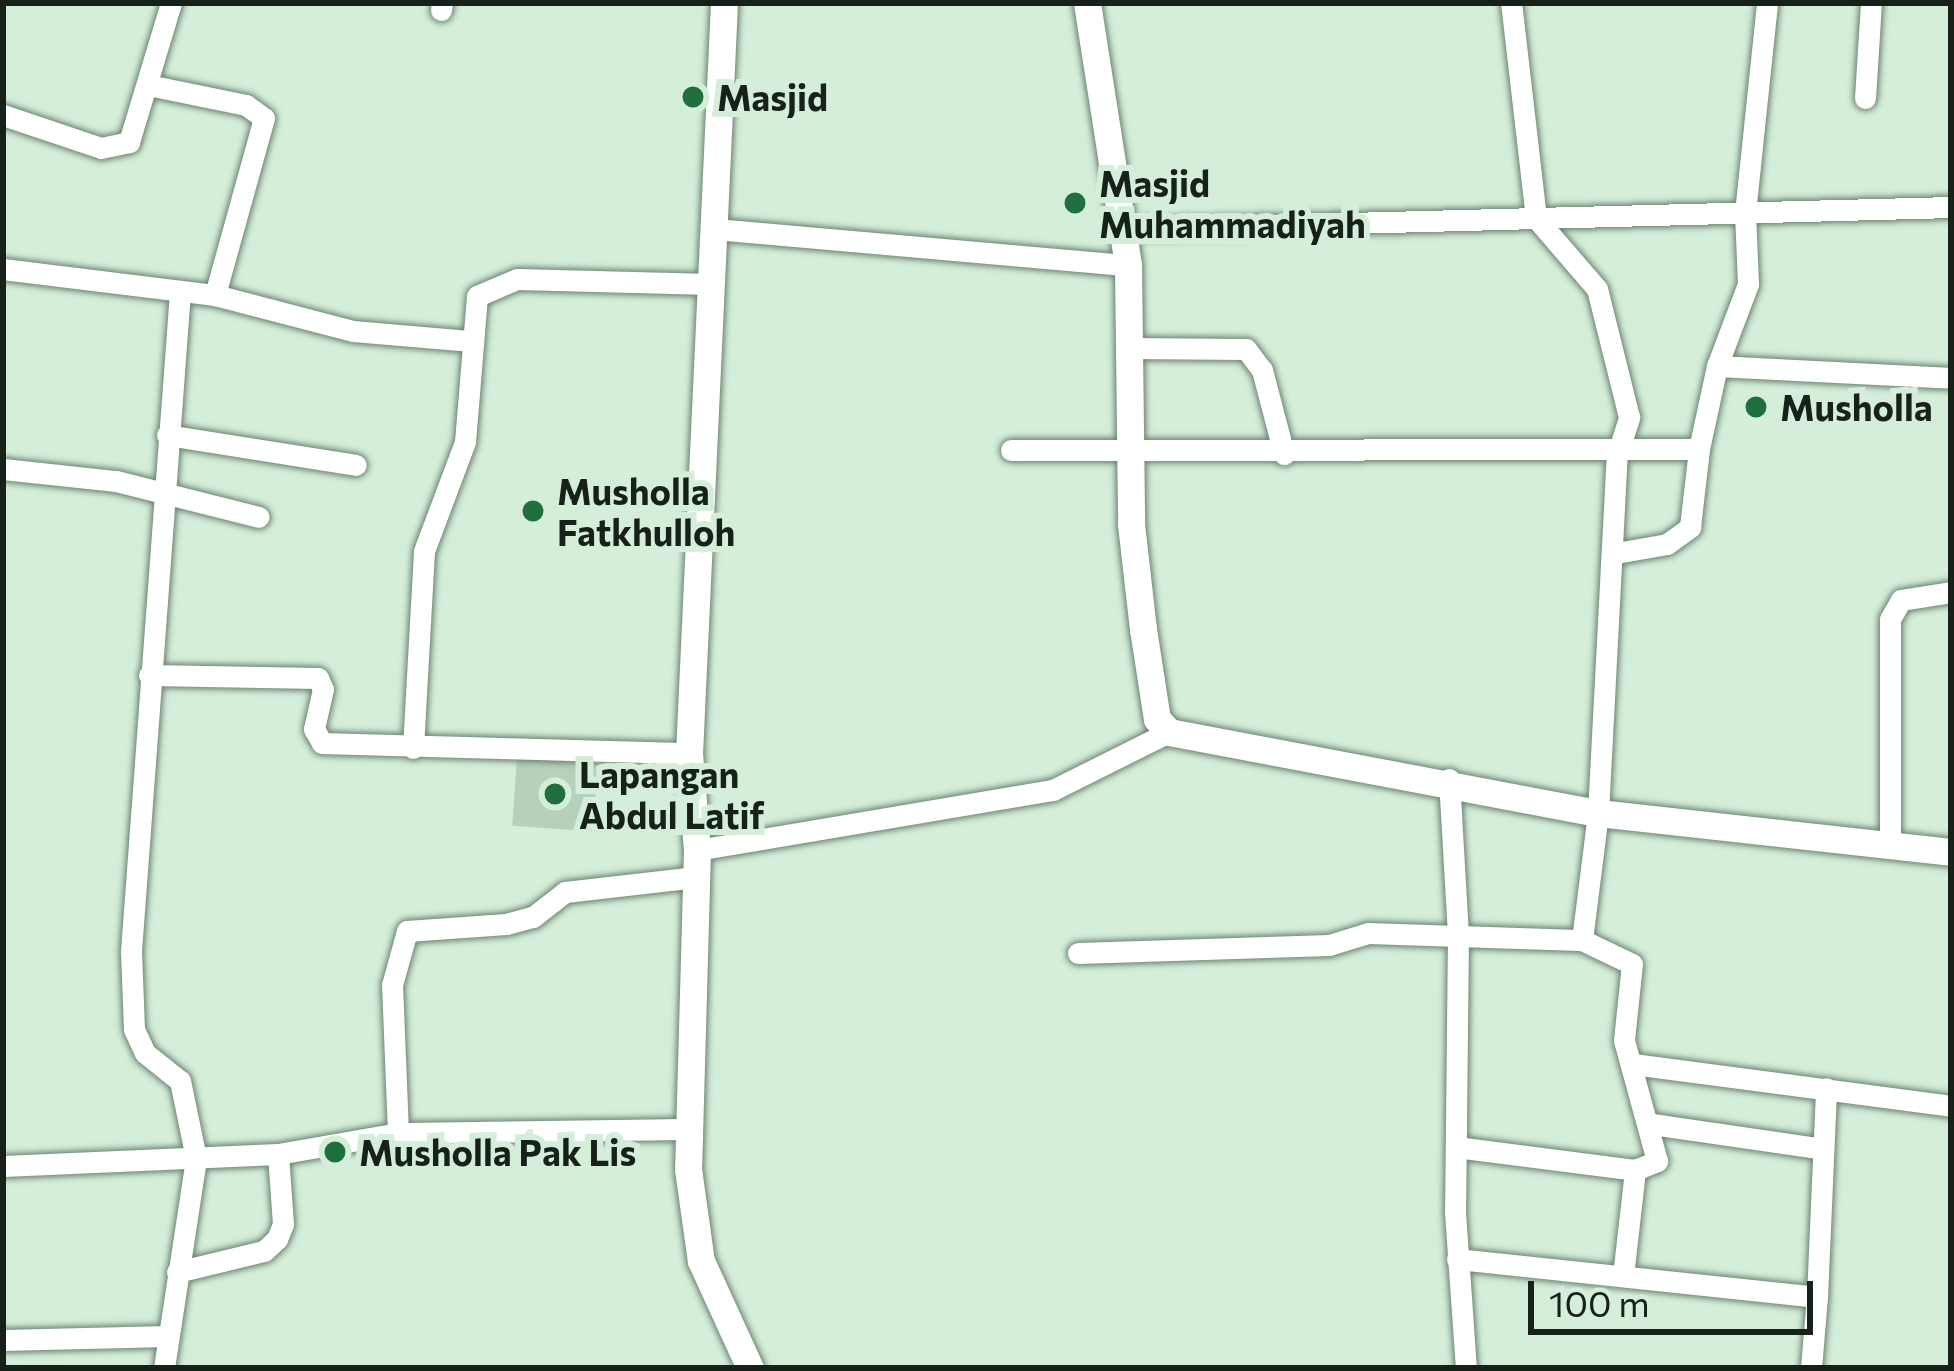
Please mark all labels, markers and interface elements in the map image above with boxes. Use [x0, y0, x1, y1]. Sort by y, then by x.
place label: Masjid [717, 75, 828, 119]
marker: Masjid [680, 84, 706, 110]
place label: Masjid Muhammadiyah [1099, 160, 1366, 245]
marker: Masjid Muhammadiyah [1062, 190, 1088, 216]
place label: Musholla [1780, 385, 1933, 429]
marker: Musholla [1743, 394, 1769, 420]
place label: Musholla Fatkhulloh [557, 468, 735, 553]
marker: Musholla Fatkhulloh [520, 498, 546, 524]
place label: Lapangan Abdul Latif [579, 751, 764, 836]
marker: Lapangan Abdul Latif [542, 781, 568, 807]
place label: Musholla Pak Lis [359, 1130, 636, 1174]
marker: Musholla Pak Lis [322, 1139, 348, 1165]
scale bar [1534, 1257, 1819, 1331]
text: 100 m [1549, 1280, 1650, 1324]

